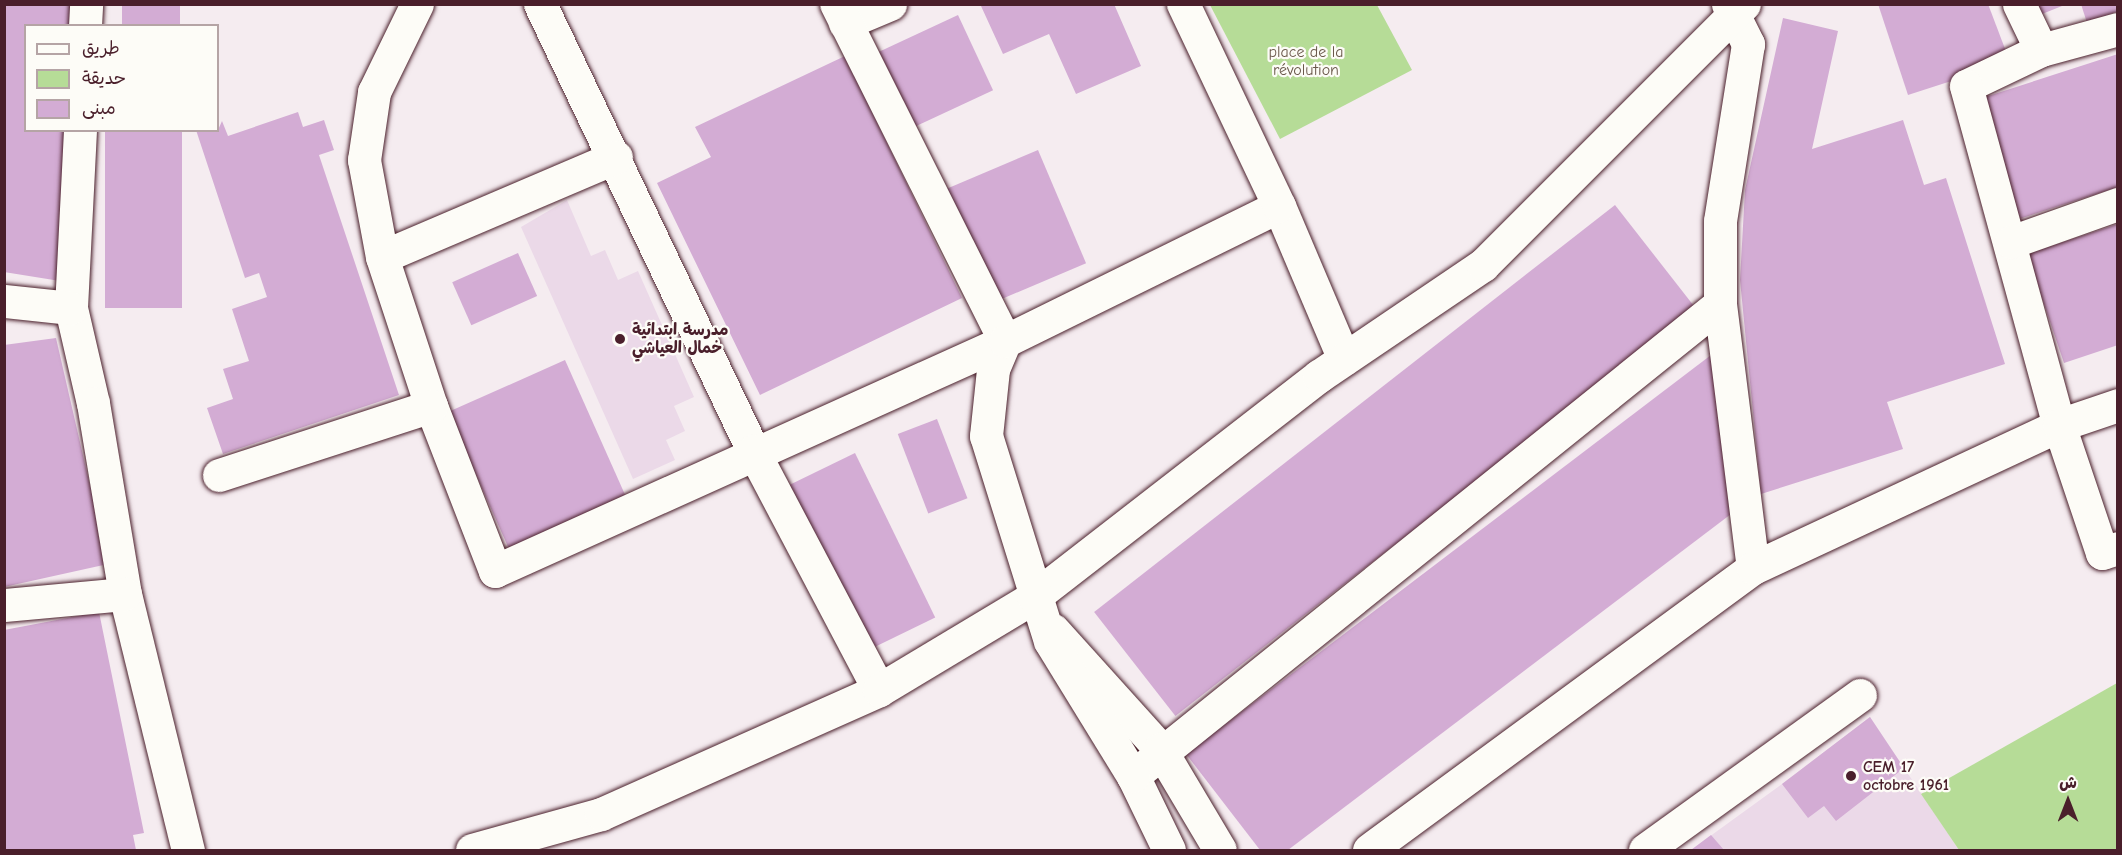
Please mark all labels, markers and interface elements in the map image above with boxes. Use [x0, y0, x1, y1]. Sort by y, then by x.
legend [24, 24, 219, 132]
text: طريق [82, 38, 120, 59]
park label: place de la révolution [1269, 42, 1343, 80]
text: حديقة [82, 68, 126, 89]
text: مبنى [82, 98, 116, 119]
place label: مدرسة ابتدائية خمال العياشي [632, 320, 728, 358]
marker: مدرسة ابتدائية خمال العياشي [613, 332, 627, 346]
place label: CEM 17 octobre 1961 [1863, 757, 1949, 795]
marker: CEM 17 octobre 1961 [1844, 769, 1858, 783]
north arrow [2038, 771, 2098, 831]
text: ش [2059, 774, 2077, 792]

